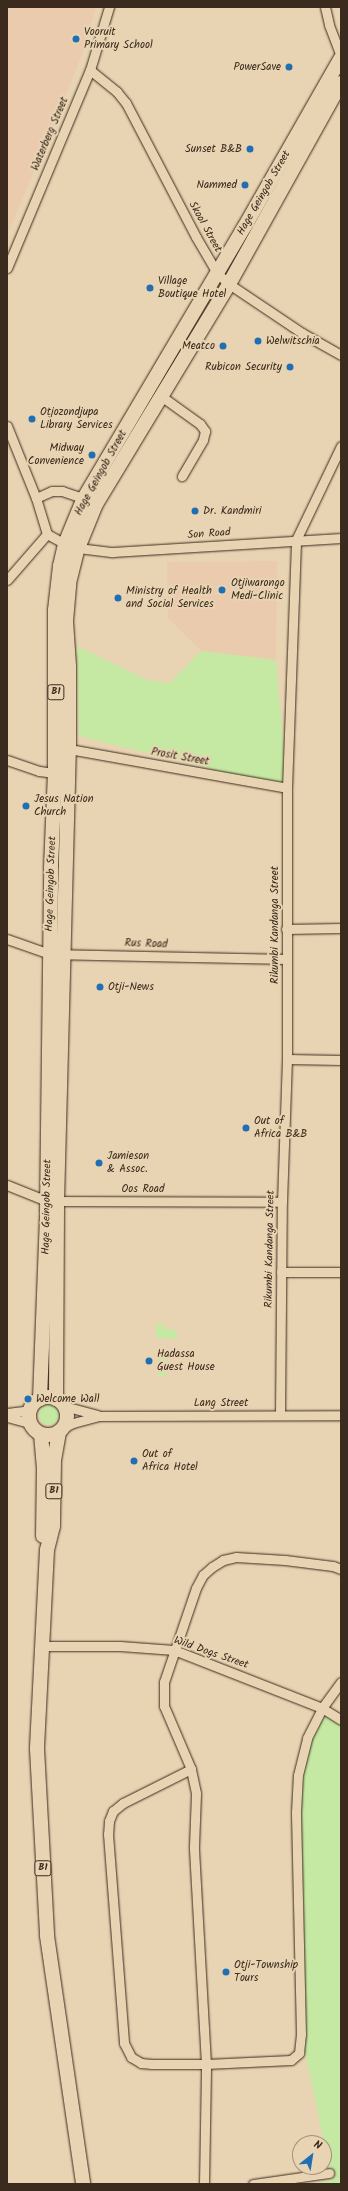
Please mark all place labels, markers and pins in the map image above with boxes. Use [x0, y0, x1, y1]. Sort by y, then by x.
place label: Vooruit Primary School [84, 26, 153, 52]
marker: Vooruit Primary School [71, 34, 81, 44]
place label: PowerSave [233, 60, 281, 74]
marker: PowerSave [284, 62, 294, 72]
place label: Sunset B&B [185, 142, 242, 156]
marker: Sunset B&B [245, 144, 255, 154]
place label: Nammed [196, 178, 237, 192]
marker: Nammed [240, 180, 250, 190]
place label: Village Boutique Hotel [158, 275, 226, 301]
marker: Village Boutique Hotel [145, 283, 155, 293]
place label: Welwitschia [266, 334, 320, 348]
marker: Welwitschia [253, 336, 263, 346]
place label: Meatco [182, 339, 215, 353]
marker: Meatco [218, 341, 228, 351]
place label: Rubicon Security [205, 360, 282, 374]
marker: Rubicon Security [285, 362, 295, 372]
place label: Otjozondjupa Library Services [40, 406, 113, 432]
marker: Otjozondjupa Library Services [27, 414, 37, 424]
place label: Midway Convenience [28, 442, 84, 468]
marker: Midway Convenience [87, 450, 97, 460]
place label: Dr. Kandmiri [203, 504, 261, 518]
marker: Dr. Kandmiri [190, 506, 200, 516]
place label: Otjiwarongo Medi-Clinic [231, 577, 285, 603]
marker: Otjiwarongo Medi-Clinic [216, 584, 228, 596]
place label: Ministry of Health and Social Services [126, 585, 214, 611]
marker: Ministry of Health and Social Services [113, 593, 123, 603]
place label: Jesus Nation Church [34, 793, 93, 819]
marker: Jesus Nation Church [21, 801, 31, 811]
place label: Otji-News [108, 980, 154, 994]
marker: Otji-News [95, 982, 105, 992]
place label: Out of Africa B&B [254, 1115, 307, 1141]
marker: Out of Africa B&B [241, 1123, 251, 1133]
place label: Jamieson & Assoc. [107, 1150, 149, 1176]
marker: Jamieson & Assoc. [94, 1158, 104, 1168]
place label: Hadassa Guest House [157, 1348, 215, 1374]
marker: Hadassa Guest House [144, 1356, 154, 1366]
place label: Welcome Wall [36, 1392, 99, 1406]
marker: Welcome Wall [23, 1394, 33, 1404]
place label: Out of Africa Hotel [142, 1448, 198, 1474]
marker: Out of Africa Hotel [129, 1456, 139, 1466]
place label: Otji-Township Tours [234, 1959, 298, 1985]
marker: Otji-Township Tours [221, 1967, 231, 1977]

